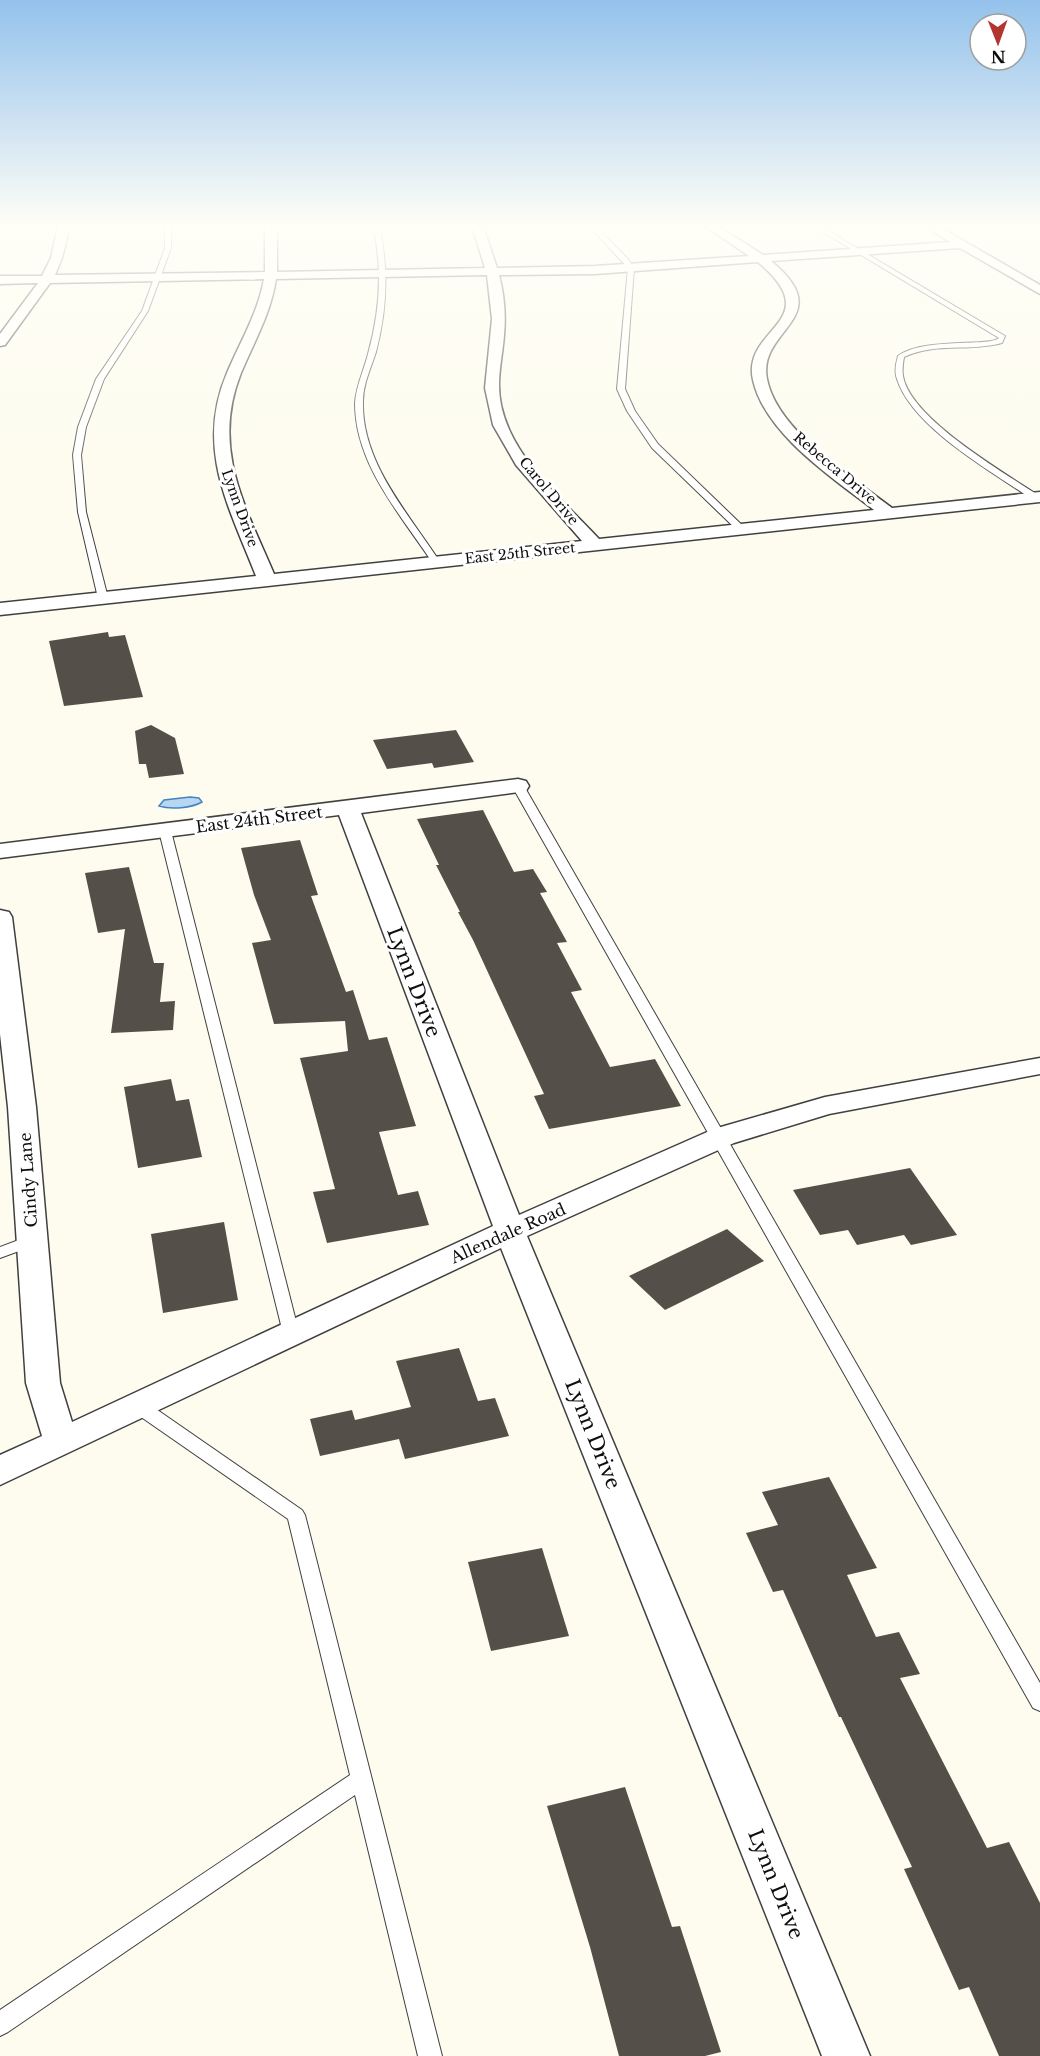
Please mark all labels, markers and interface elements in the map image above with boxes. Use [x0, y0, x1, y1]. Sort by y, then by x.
north arrow [968, 12, 1028, 72]
text: N [991, 47, 1006, 67]
street label: Rebecca Drive [790, 428, 880, 508]
street label: Carol Drive [515, 453, 583, 529]
street label: Lynn Drive [218, 467, 262, 549]
street label: East 25th Street [464, 538, 577, 568]
street label: East 24th Street [195, 801, 323, 837]
street label: Lynn Drive [382, 923, 446, 1041]
street label: Cindy Lane [15, 1132, 41, 1228]
street label: Allendale Road [446, 1199, 569, 1268]
street label: Lynn Drive [560, 1376, 626, 1492]
street label: Lynn Drive [743, 1826, 809, 1942]

